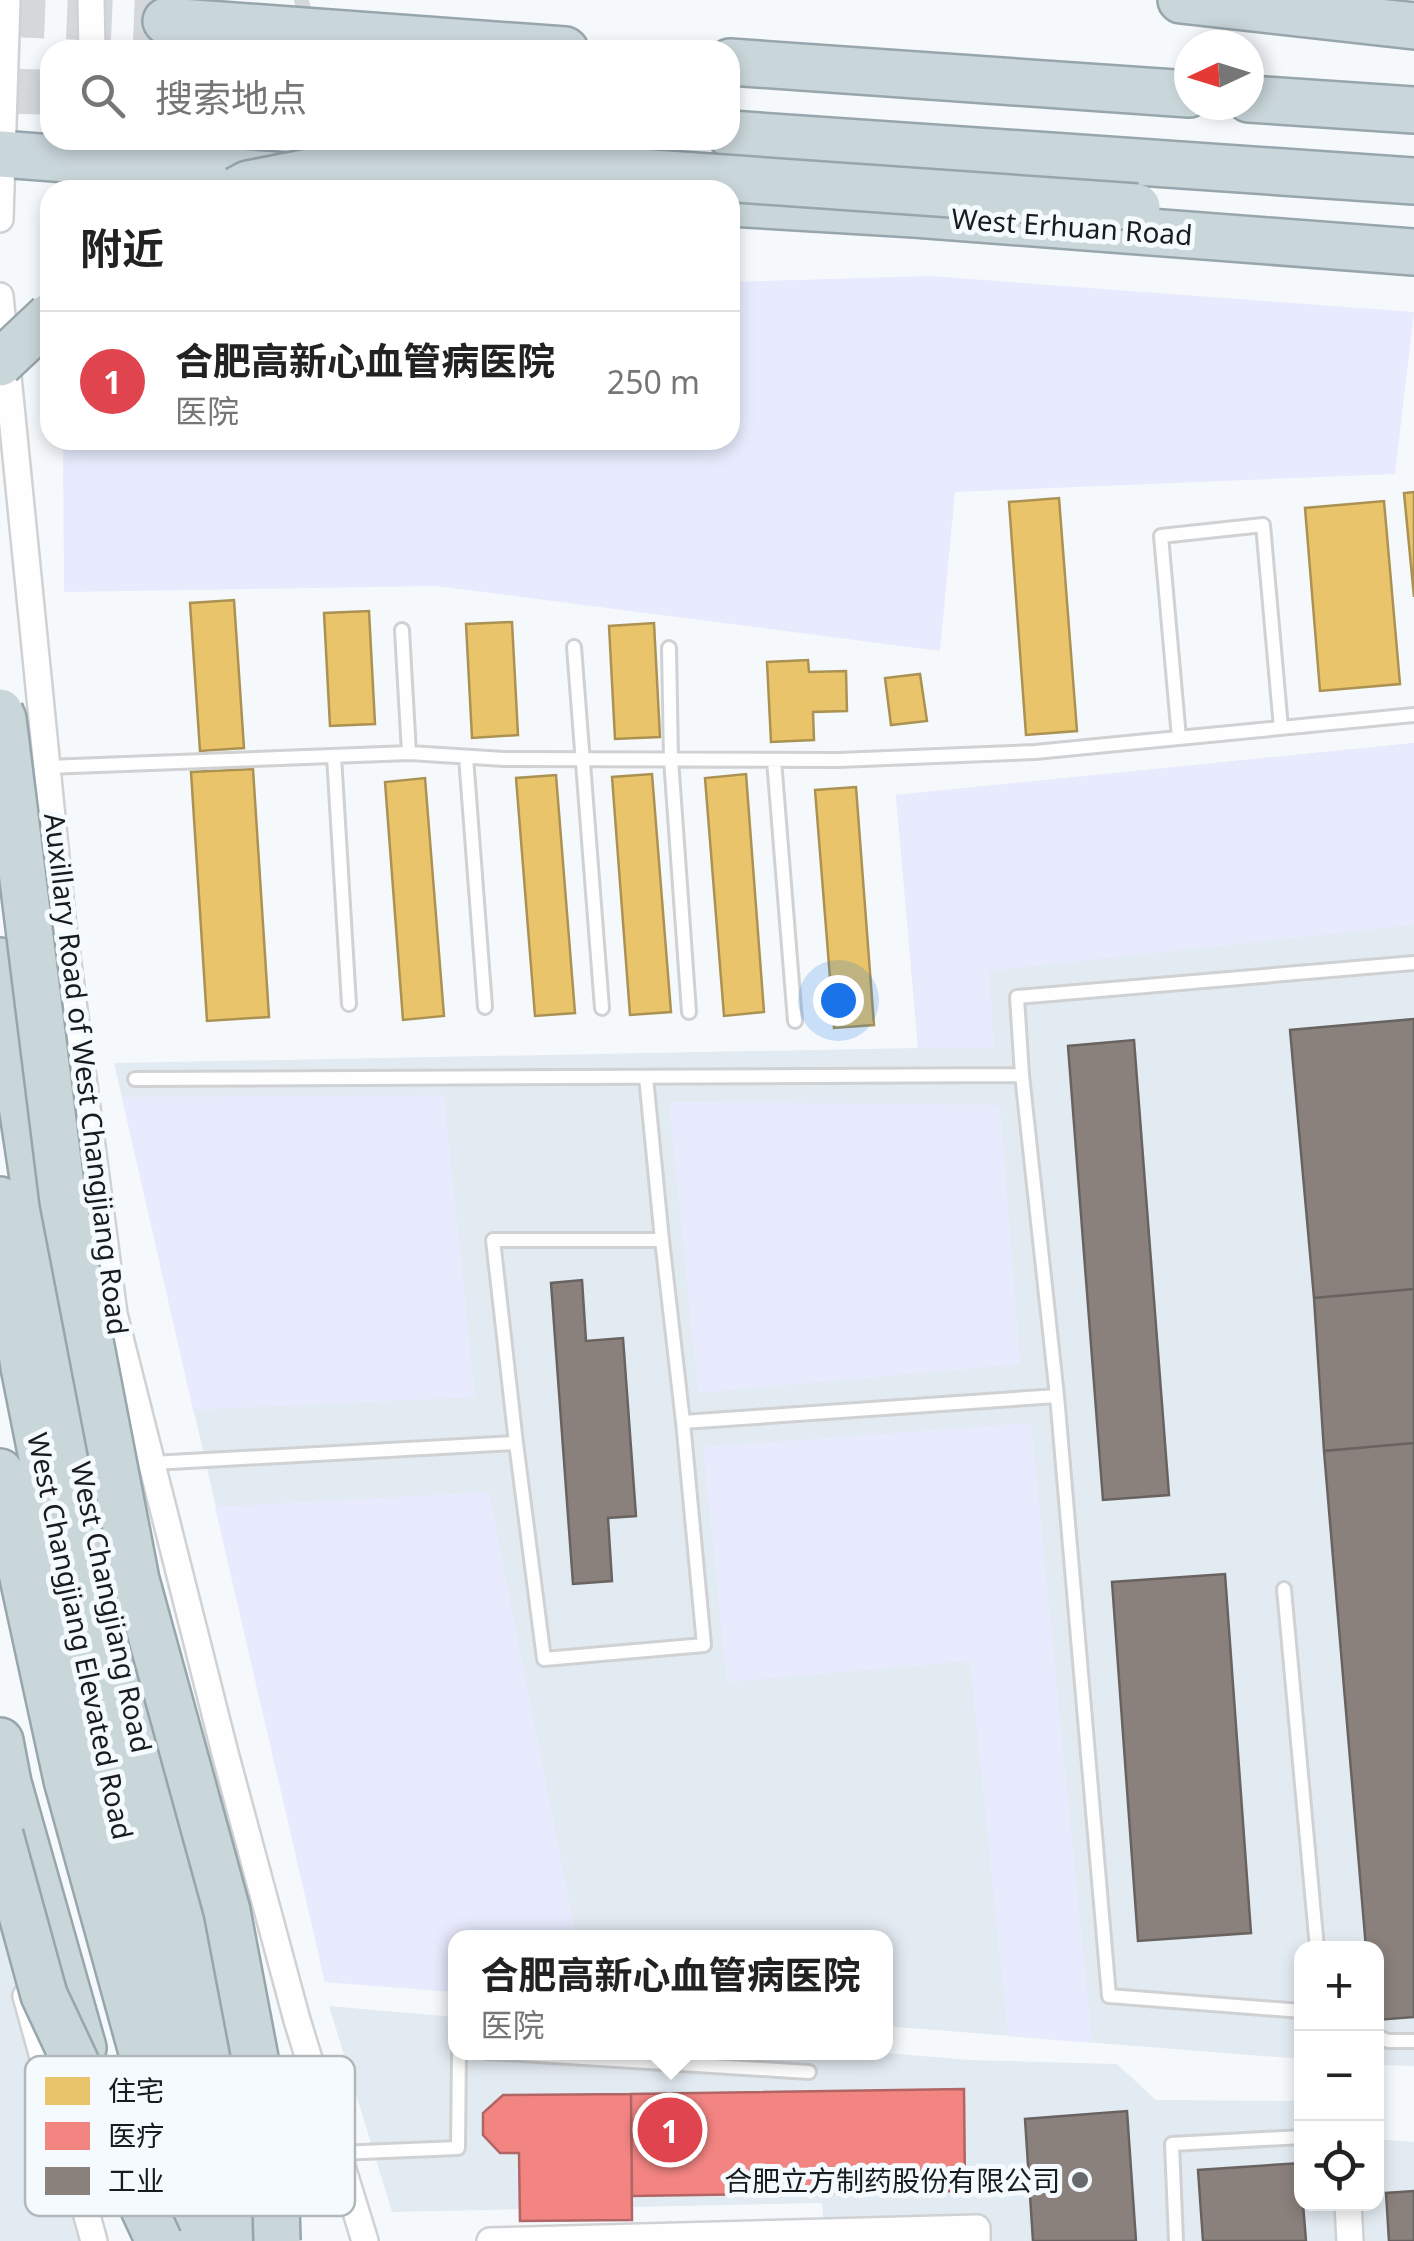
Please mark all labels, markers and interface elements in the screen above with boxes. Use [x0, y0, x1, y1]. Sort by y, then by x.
north arrow [1174, 30, 1264, 120]
search box [40, 40, 740, 150]
icon: search [75, 68, 130, 123]
text: 搜索地点 [155, 71, 307, 123]
street label: West Erhuan Road [950, 199, 1194, 253]
text: 附近 [80, 219, 164, 276]
text: 合肥高新心血管病医院 [175, 334, 555, 386]
text: 1 [103, 360, 122, 403]
text: 250 m [607, 360, 700, 403]
text: 医院 [175, 389, 239, 432]
street label: Auxillary Road of West Changjiang Road [36, 811, 138, 1337]
your location [813, 975, 864, 1026]
street label: West Changjiang Elevated Road [19, 1429, 143, 1843]
street label: West Changjiang Road [63, 1458, 161, 1756]
popup [448, 1930, 893, 2060]
map controls [1294, 1941, 1384, 2211]
button: + [1294, 1941, 1384, 2031]
text: 合肥高新心血管病医院 [480, 1948, 861, 2000]
text: 医院 [480, 2003, 545, 2046]
button: − [1294, 2031, 1384, 2121]
legend [25, 2056, 355, 2216]
text: 住宅 [108, 2071, 164, 2109]
pin: 1 [638, 2092, 702, 2168]
text: 医疗 [108, 2116, 164, 2154]
button: locate [1294, 2121, 1384, 2211]
text: 工业 [108, 2161, 164, 2199]
place label: 合肥立方制药股份有限公司 [724, 2161, 1060, 2199]
marker: 合肥立方制药股份有限公司 [1069, 2169, 1091, 2191]

